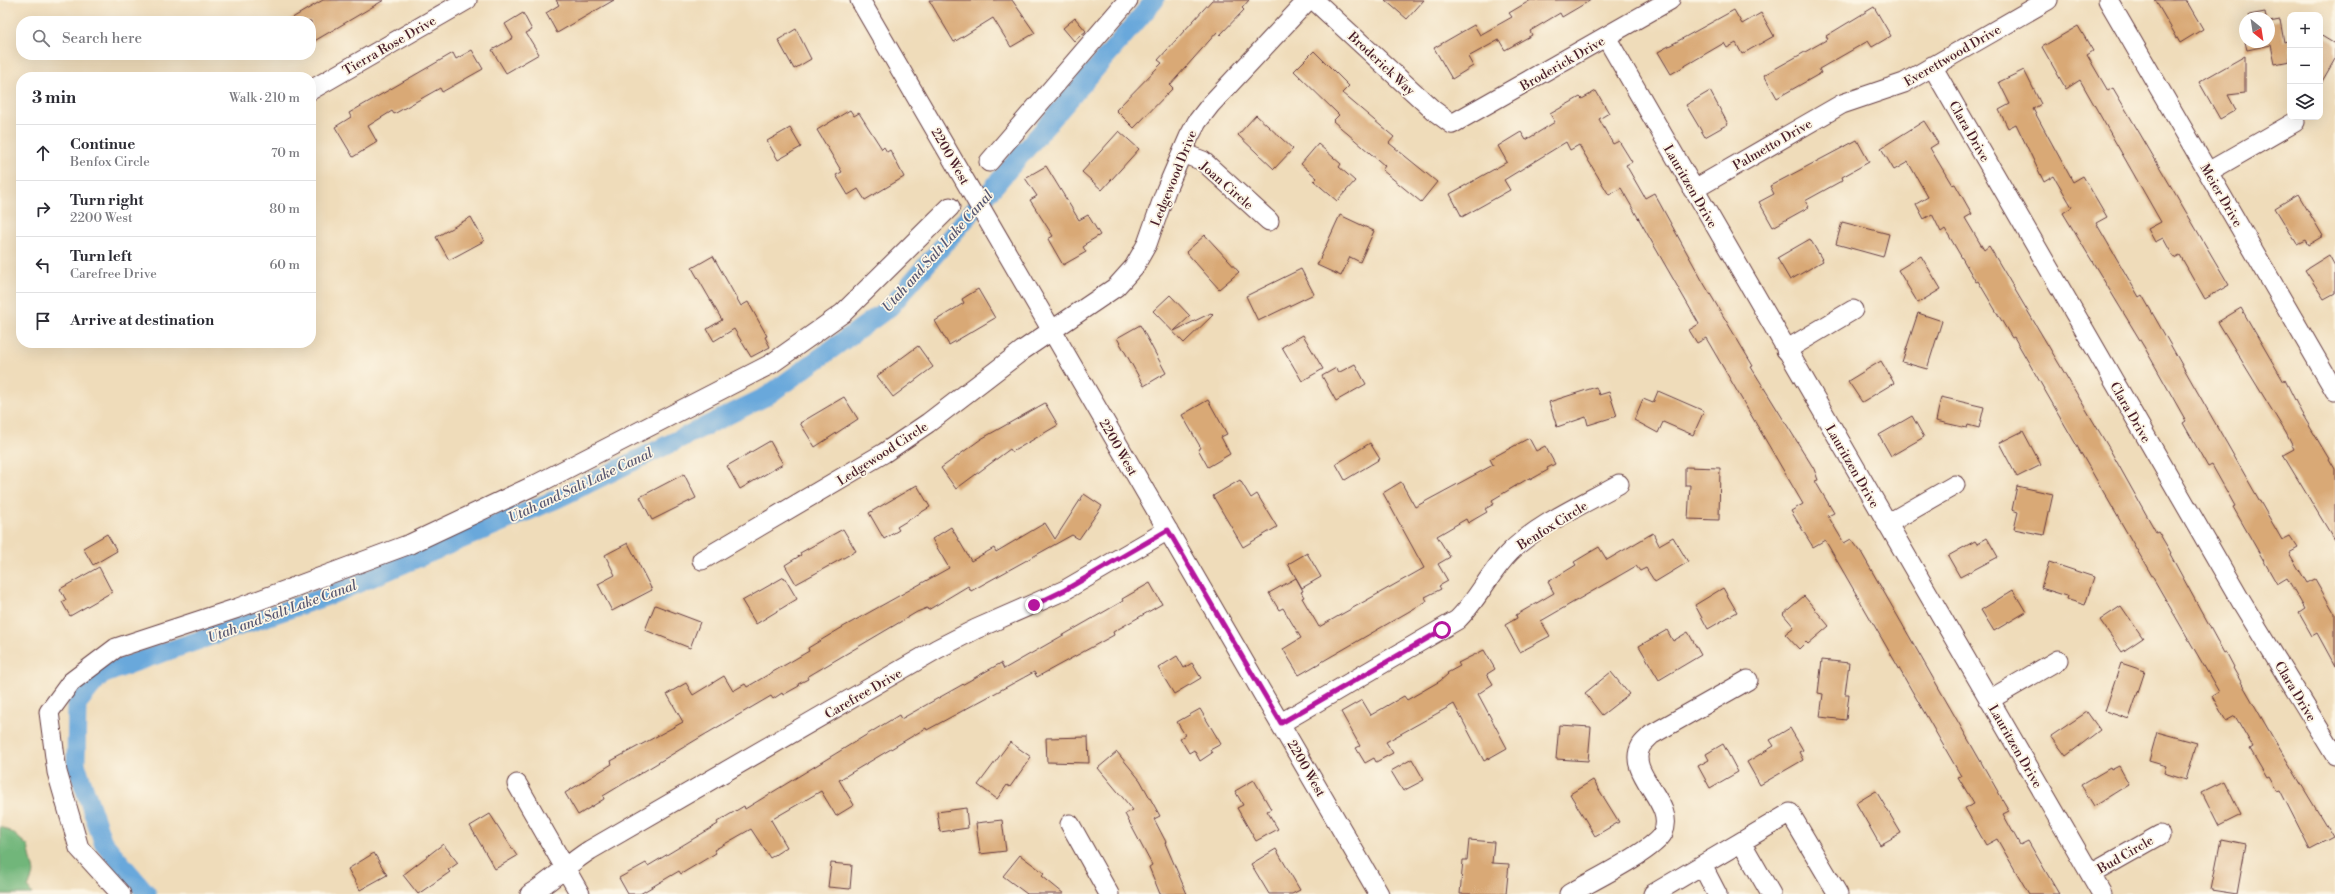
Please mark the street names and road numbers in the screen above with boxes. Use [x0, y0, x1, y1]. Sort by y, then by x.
street label: Tierra Rose Drive [340, 13, 439, 79]
street label: Everettwood Drive [1901, 21, 2004, 90]
street label: Broderick Way [1344, 28, 1419, 99]
street label: Broderick Drive [1516, 33, 1608, 95]
street label: Clara Drive [1945, 98, 1993, 165]
street label: Palmetto Drive [1730, 116, 1815, 174]
street label: 2200 West [928, 125, 973, 188]
street label: Ledgewood Drive [1147, 128, 1201, 229]
street label: Lauritzen Drive [1660, 142, 1721, 231]
street label: Joan Circle [1196, 158, 1257, 214]
street label: Meier Drive [2197, 161, 2246, 230]
street label: Clara Drive [2106, 379, 2154, 446]
street label: 2200 West [1096, 416, 1141, 479]
street label: Ledgewood Circle [834, 418, 931, 489]
street label: Lauritzen Drive [1822, 422, 1883, 511]
street label: Benfox Circle [1514, 498, 1591, 554]
street label: Clara Drive [2271, 659, 2320, 725]
street label: Carefree Drive [822, 665, 905, 722]
street label: Lauritzen Drive [1985, 702, 2046, 791]
street label: 2200 West [1284, 737, 1329, 800]
street label: Bud Circle [2094, 832, 2157, 878]

